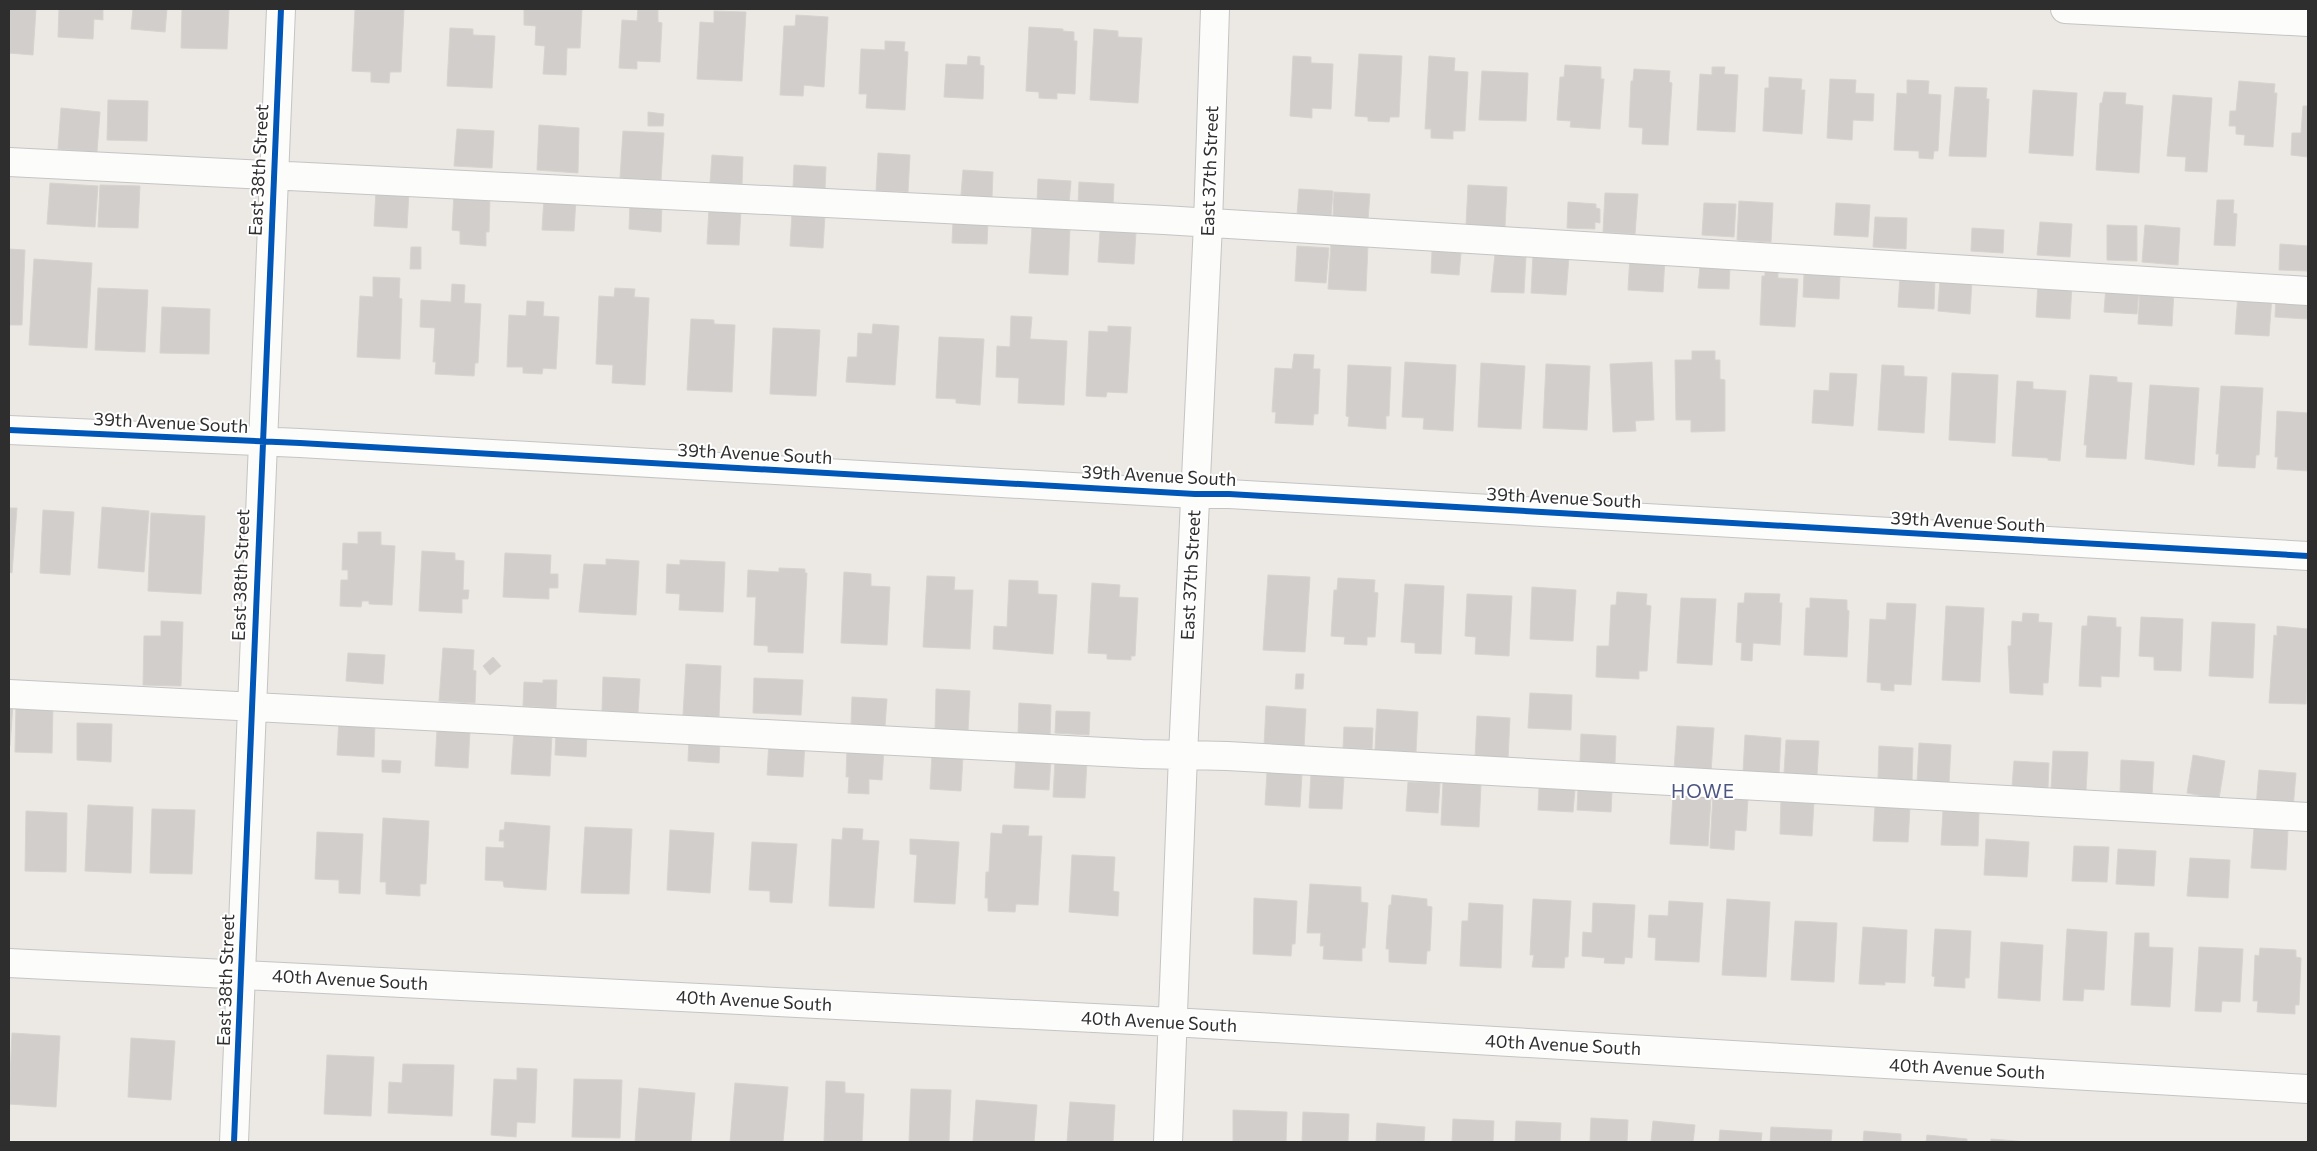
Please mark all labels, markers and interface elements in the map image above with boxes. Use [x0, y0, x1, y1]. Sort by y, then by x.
street label: East 38th Street [244, 103, 272, 237]
street label: East 37th Street [1196, 105, 1222, 237]
street label: 39th Avenue South [93, 407, 249, 437]
street label: 39th Avenue South [677, 438, 833, 468]
street label: 39th Avenue South [1081, 460, 1237, 490]
street label: 39th Avenue South [1486, 482, 1642, 512]
street label: 39th Avenue South [1890, 506, 2046, 536]
street label: East 38th Street [227, 508, 253, 641]
street label: East 37th Street [1176, 509, 1204, 641]
district label: HOWE [1671, 779, 1735, 802]
street label: East 38th Street [212, 913, 238, 1046]
street label: 40th Avenue South [271, 964, 429, 994]
street label: 40th Avenue South [675, 985, 833, 1015]
street label: 40th Avenue South [1080, 1006, 1238, 1036]
street label: 40th Avenue South [1484, 1029, 1642, 1059]
street label: 40th Avenue South [1888, 1053, 2046, 1083]

